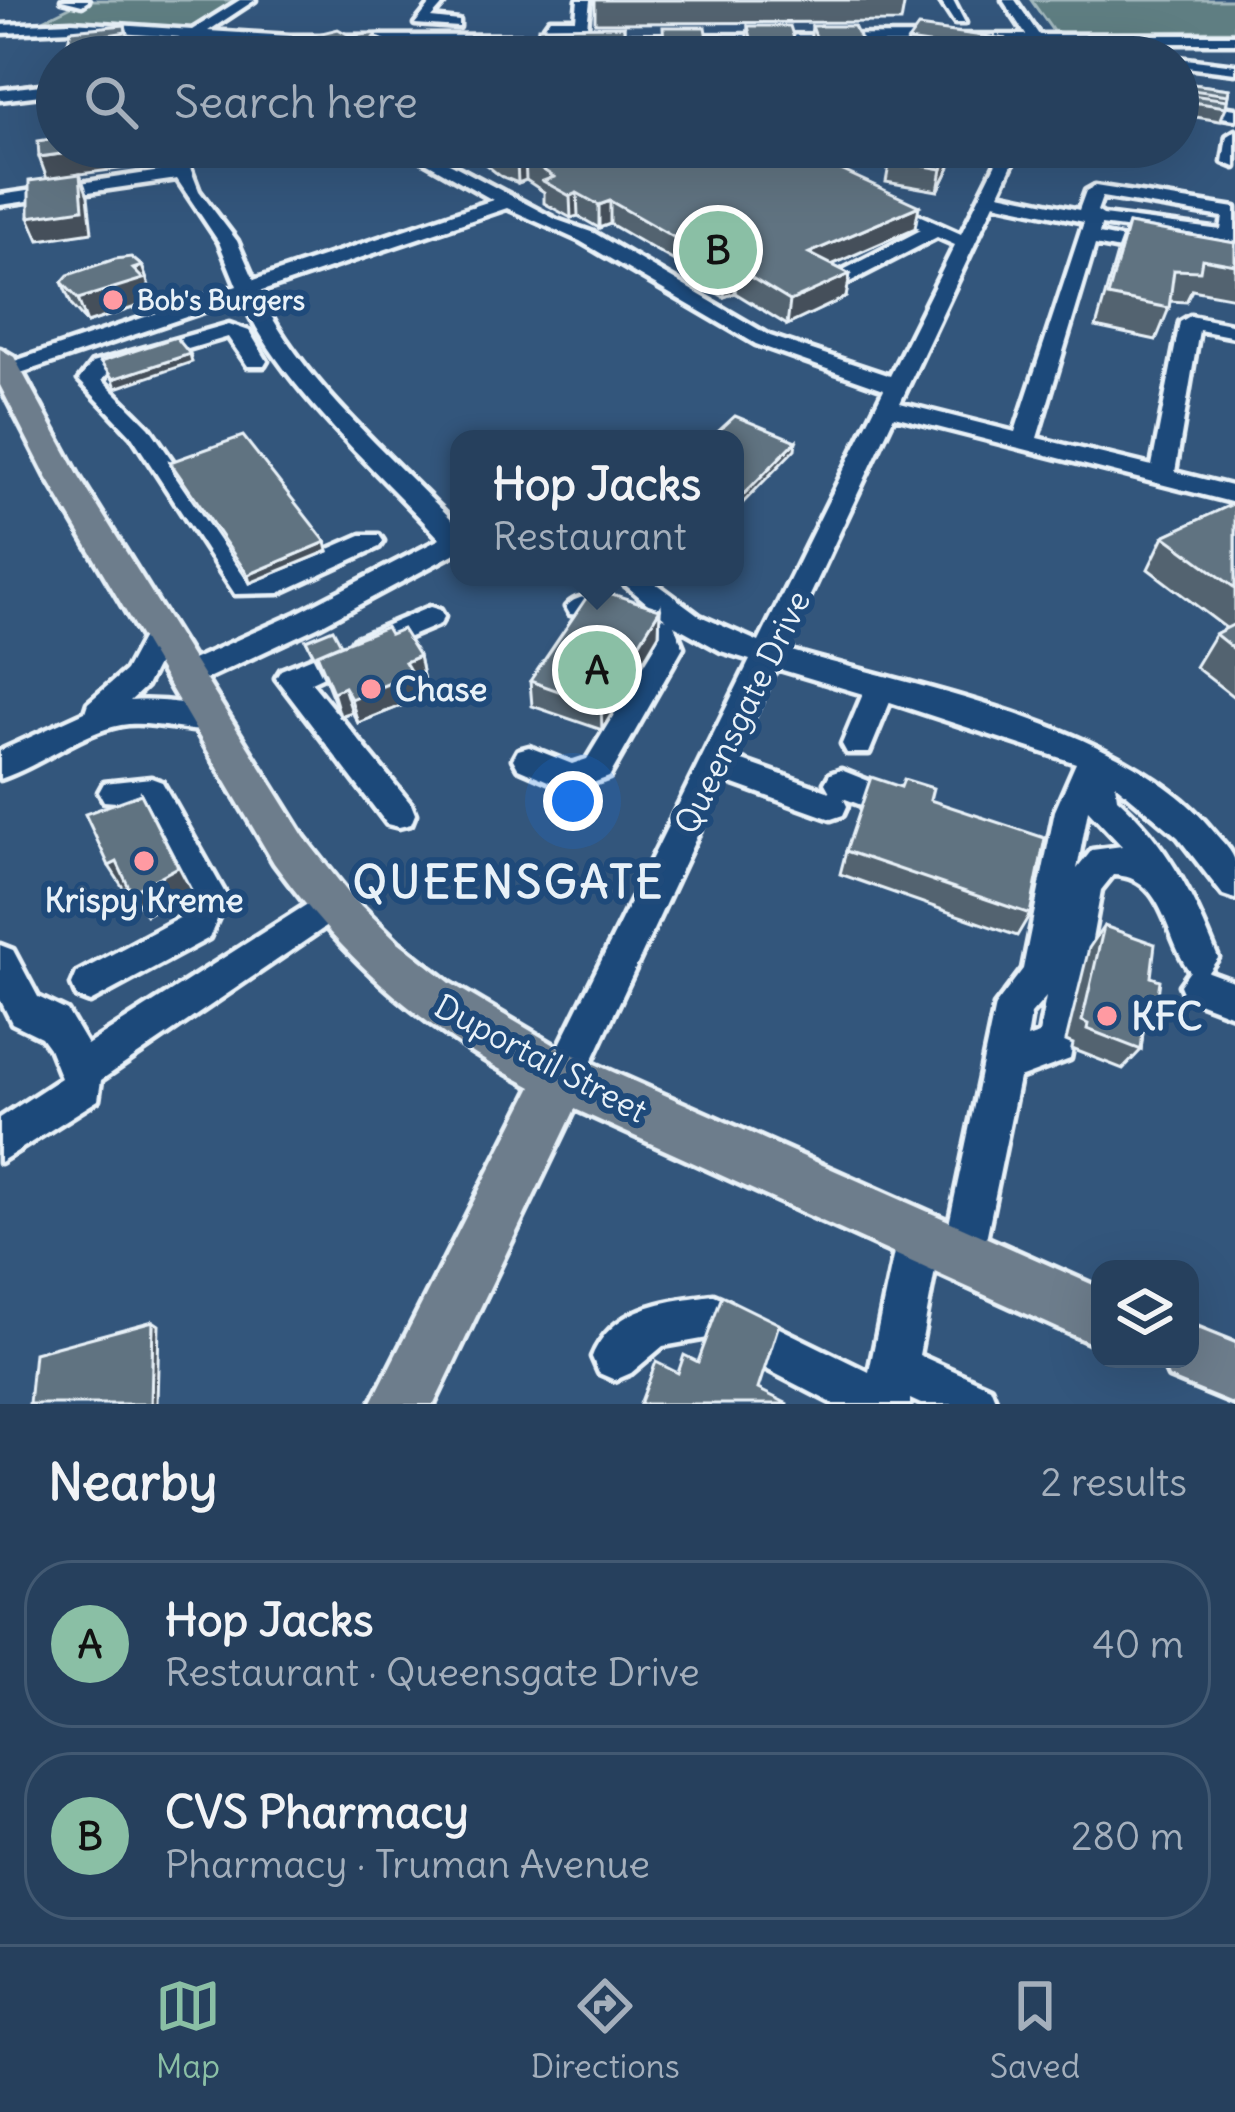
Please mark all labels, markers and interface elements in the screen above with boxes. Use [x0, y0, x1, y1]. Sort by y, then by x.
search box [36, 36, 1199, 168]
icon: search [78, 69, 144, 135]
text: Search here [174, 74, 418, 130]
pin: B [679, 205, 757, 295]
place label: Bob's Burgers [137, 283, 305, 317]
marker: Bob's Burgers [100, 287, 126, 313]
popup [450, 430, 744, 586]
text: Hop Jacks [493, 456, 701, 512]
text: Restaurant [493, 512, 687, 561]
street label: Queensgate Drive [665, 584, 819, 840]
pin: A [558, 625, 636, 715]
place label: Chase [395, 668, 487, 710]
marker: Chase [358, 676, 384, 702]
your location [543, 771, 603, 831]
marker: Krispy Kreme [131, 848, 157, 874]
district label: QUEENSGATE [353, 854, 665, 910]
place label: Krispy Kreme [44, 879, 244, 921]
street label: Duportail Street [428, 984, 654, 1132]
place label: KFC [1131, 992, 1202, 1041]
marker: KFC [1094, 1003, 1120, 1029]
map controls [1091, 1260, 1199, 1368]
button: layers [1091, 1260, 1199, 1368]
text: Nearby [48, 1450, 217, 1514]
text: 2 results [1040, 1458, 1187, 1507]
text: Hop Jacks [165, 1592, 374, 1648]
text: A [77, 1620, 103, 1669]
text: 40 m [1092, 1620, 1184, 1669]
text: Restaurant · Queensgate Drive [165, 1648, 700, 1697]
text: CVS Pharmacy [165, 1784, 469, 1840]
text: B [77, 1812, 103, 1861]
text: 280 m [1071, 1812, 1184, 1861]
text: Pharmacy · Truman Avenue [165, 1840, 650, 1889]
tab: Map [155, 1973, 221, 2087]
tab: Directions [531, 1973, 680, 2087]
tab: Saved [990, 1973, 1080, 2087]

